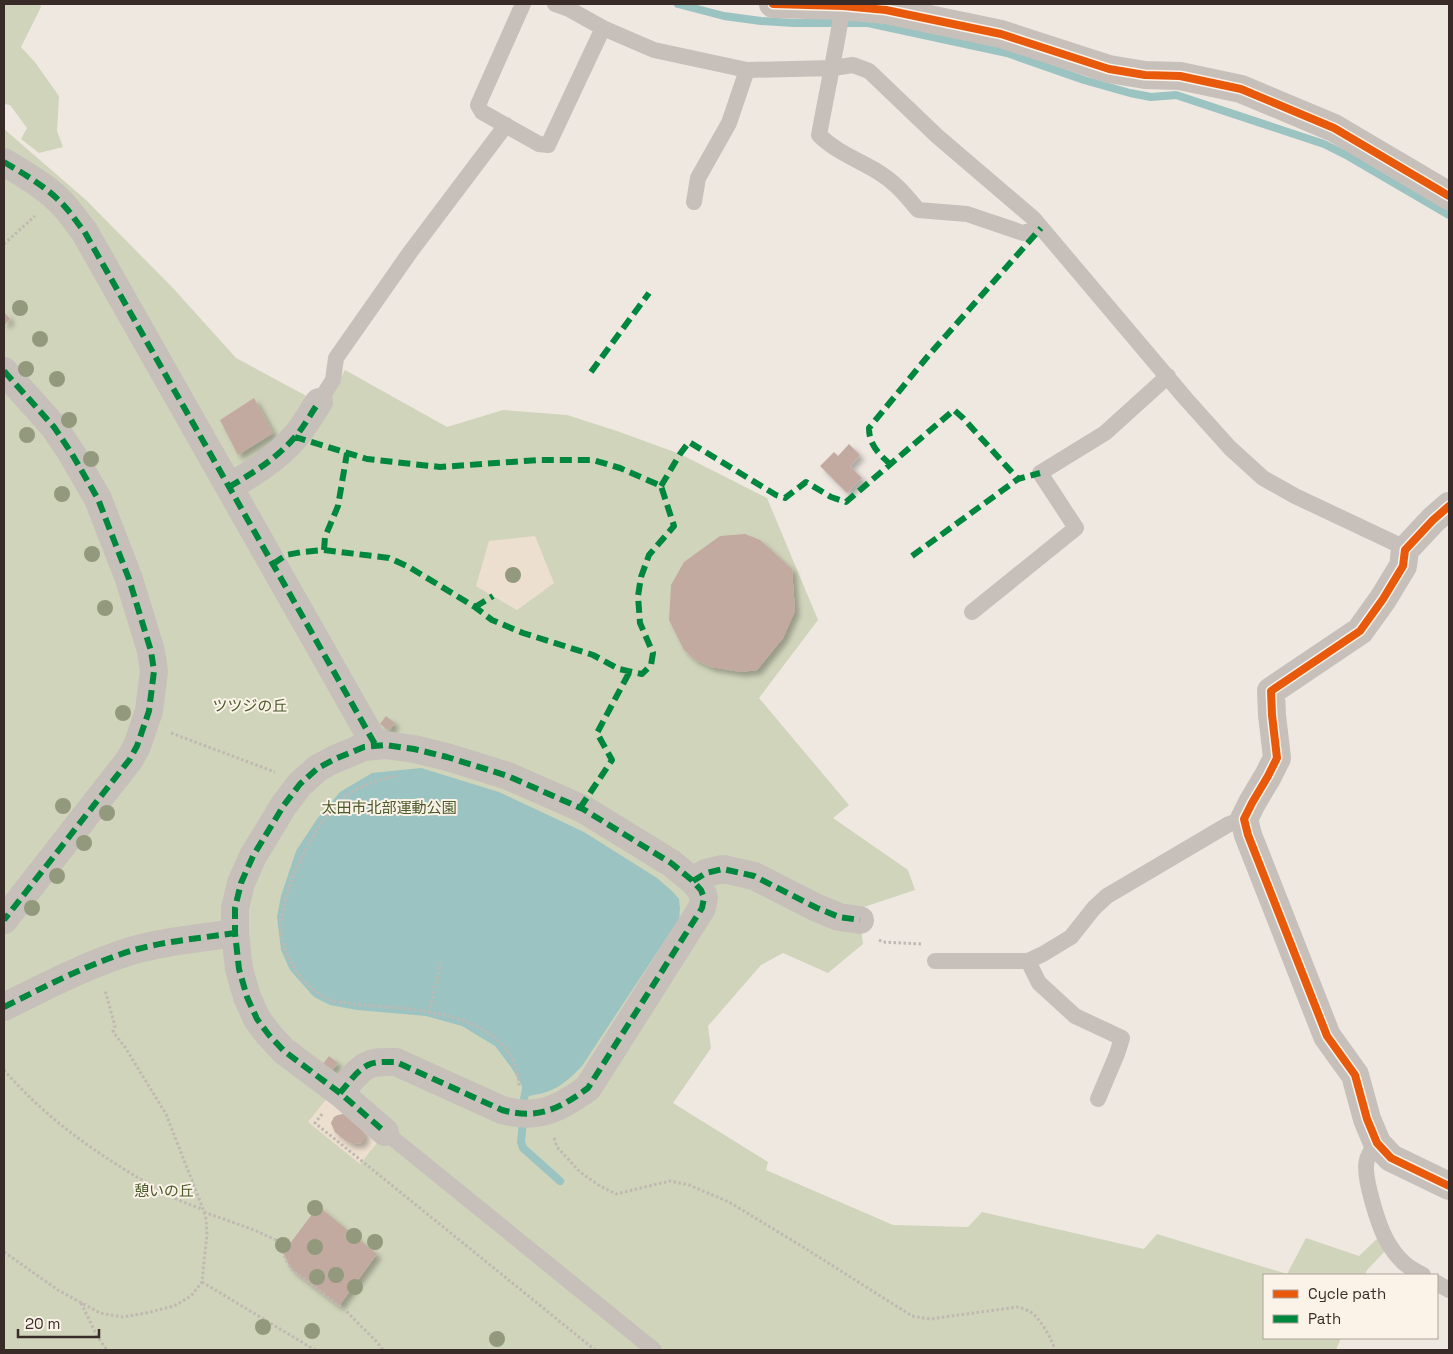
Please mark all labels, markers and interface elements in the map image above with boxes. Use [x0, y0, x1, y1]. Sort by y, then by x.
park label: ツツジの丘 [212, 696, 288, 715]
park label: 太田市北部運動公園 [321, 798, 457, 817]
park label: 憩いの丘 [134, 1181, 194, 1200]
legend [1263, 1274, 1438, 1339]
text: Cycle path [1308, 1284, 1386, 1303]
scale bar [18, 1306, 99, 1338]
text: Path [1308, 1309, 1341, 1328]
text: 20 m [25, 1314, 60, 1333]

